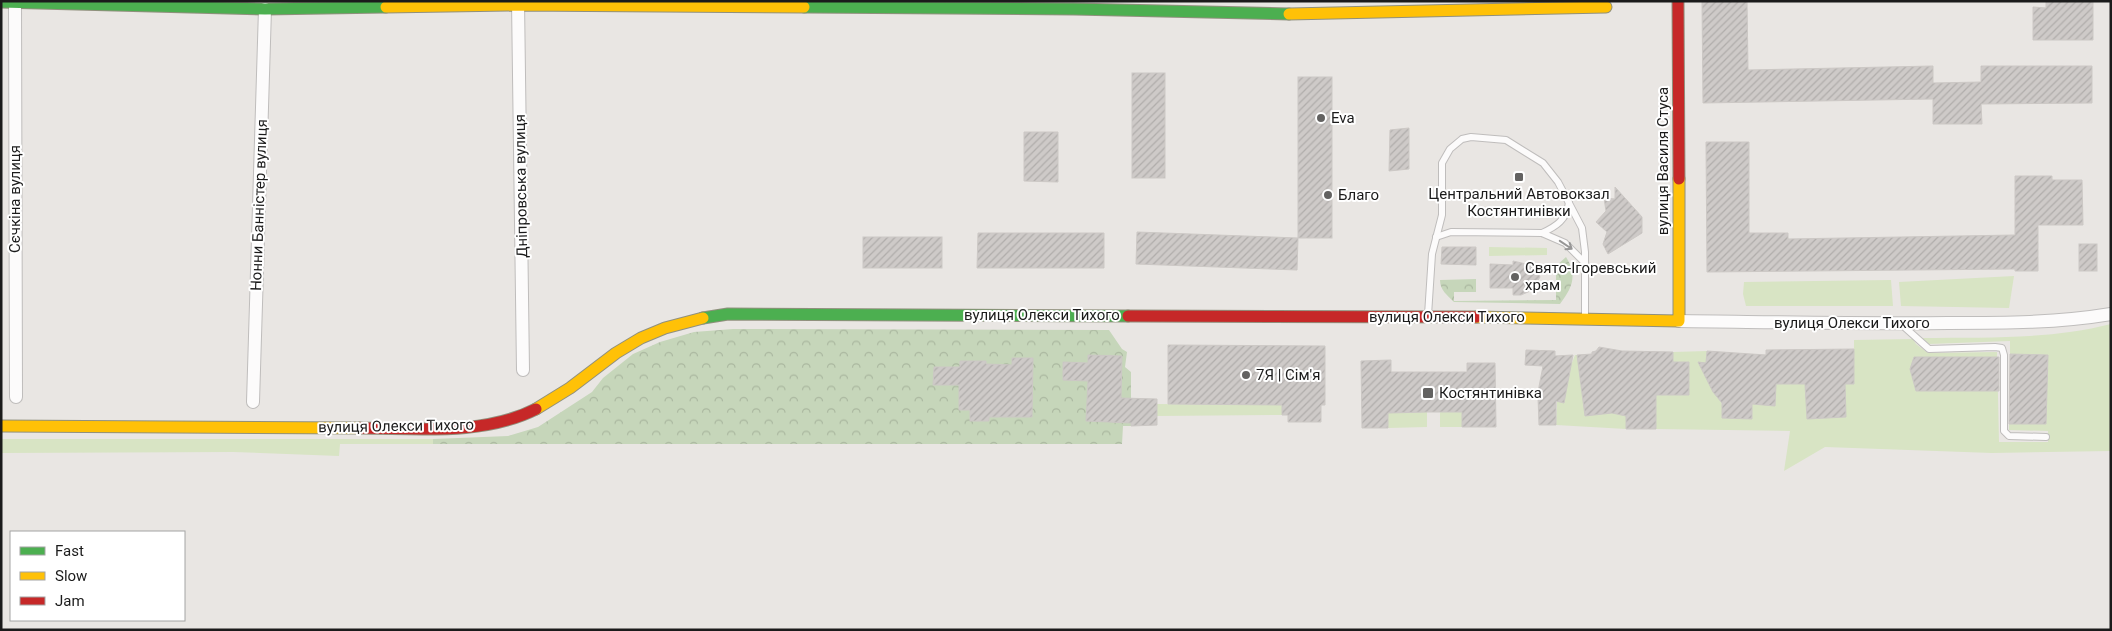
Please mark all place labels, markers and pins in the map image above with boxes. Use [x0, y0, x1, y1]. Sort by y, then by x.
place label: Eva [1331, 109, 1355, 127]
marker: Eva [1315, 112, 1327, 124]
marker: Центральний Автовокзал Костянтинівки [1513, 171, 1525, 183]
place label: Центральний Автовокзал Костянтинівки [1428, 185, 1610, 220]
place label: Благо [1338, 186, 1379, 204]
marker: Благо [1322, 189, 1334, 201]
place label: Свято-Ігоревський храм [1525, 259, 1656, 294]
marker: Свято-Ігоревський храм [1509, 271, 1521, 283]
place label: 7Я | Сім'я [1256, 366, 1320, 384]
marker: 7Я | Сім'я [1240, 369, 1252, 381]
place label: Костянтинівка [1439, 384, 1542, 402]
marker: Костянтинівка [1421, 386, 1435, 400]

